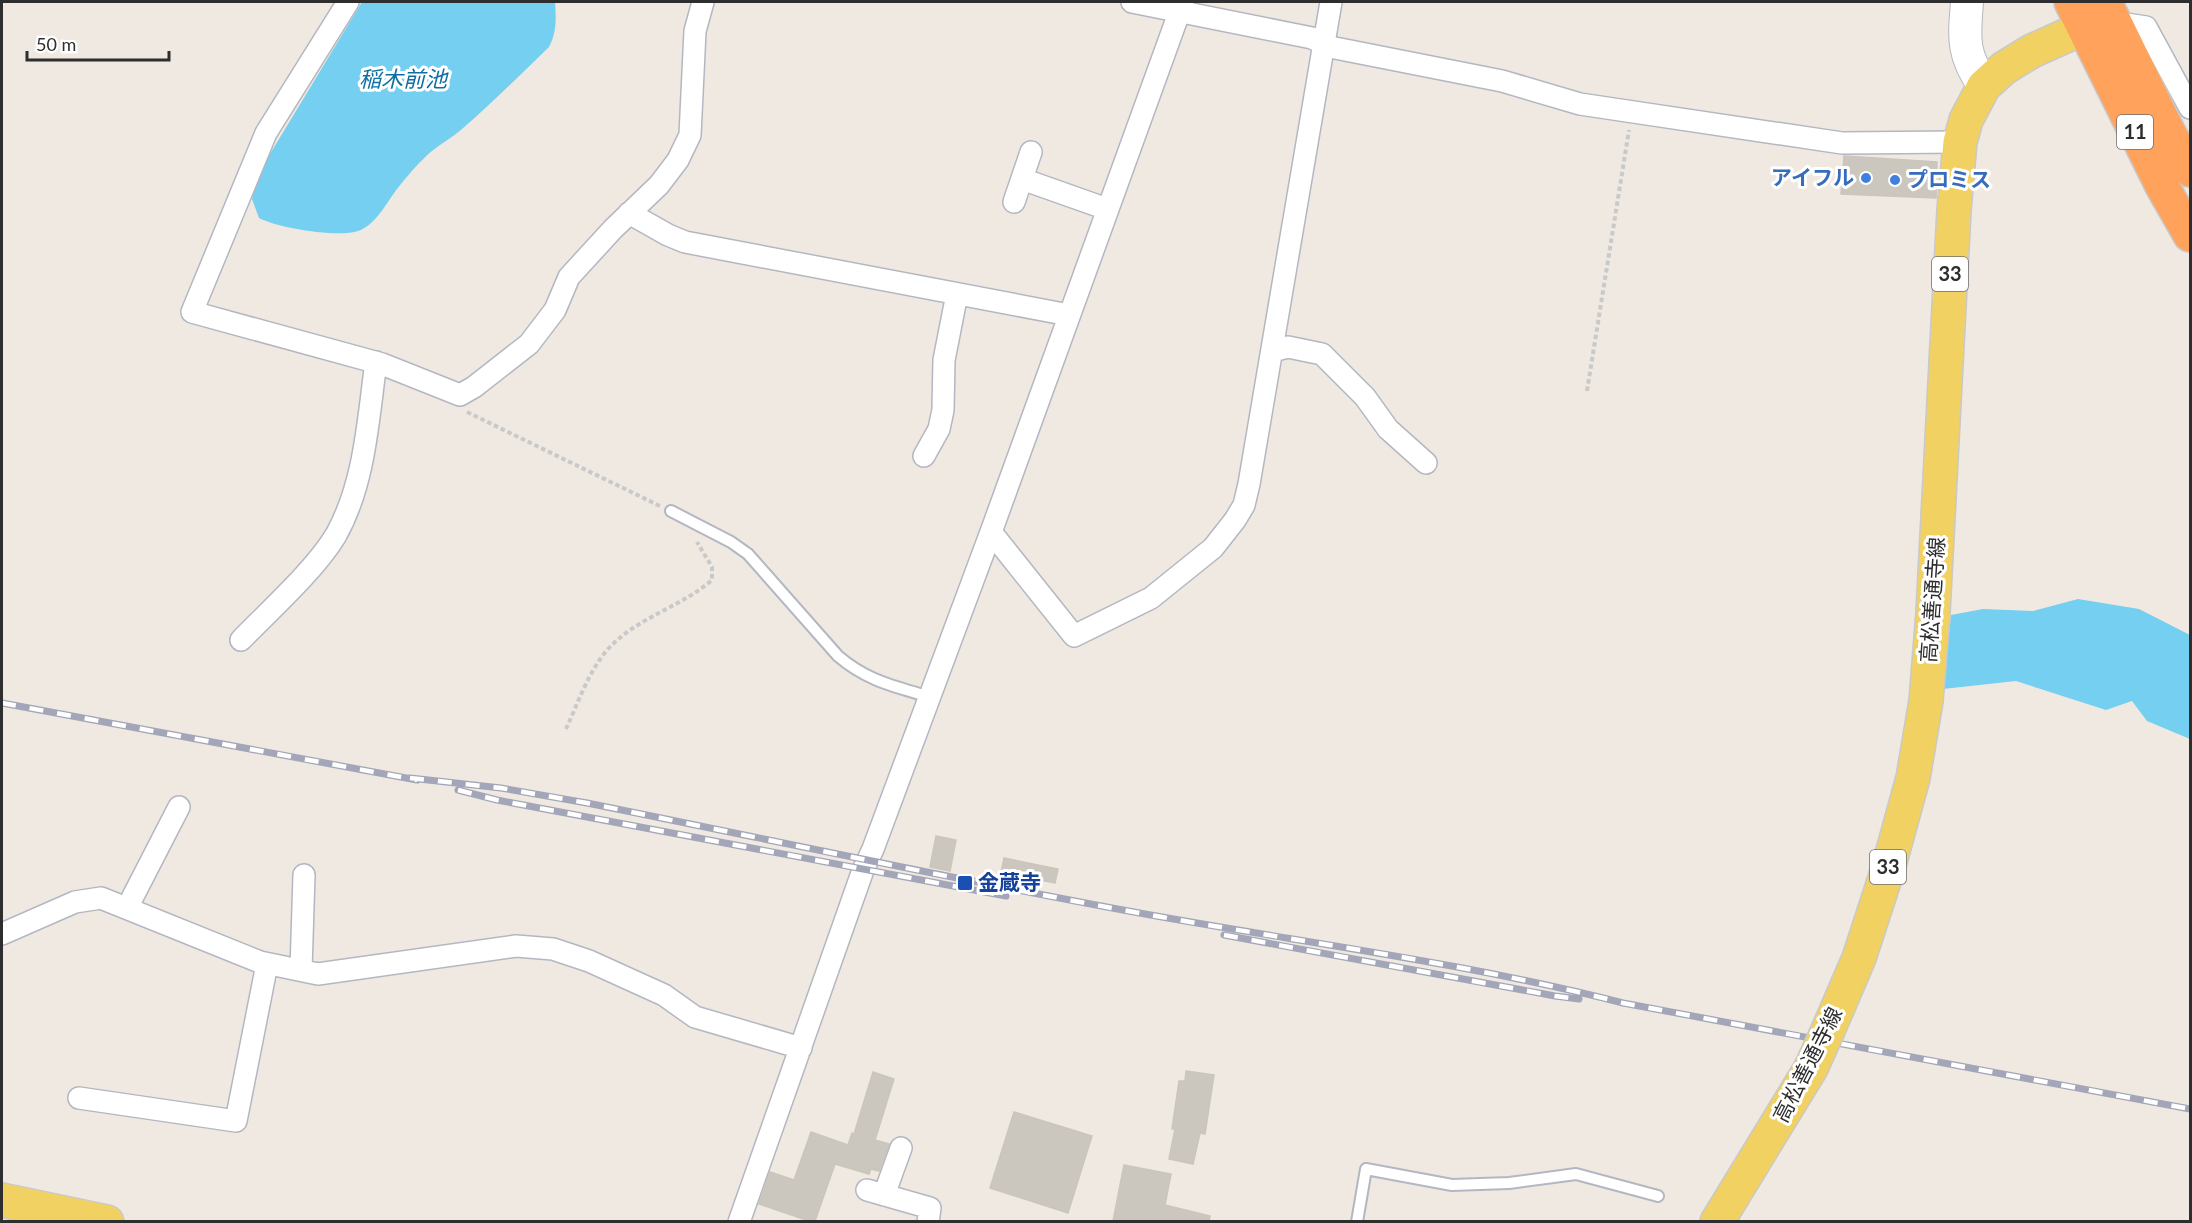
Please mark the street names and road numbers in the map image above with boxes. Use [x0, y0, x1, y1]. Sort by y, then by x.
road number: 11 [2117, 115, 2153, 149]
road number: 33 [1932, 257, 1968, 291]
street label: 高松善通寺線 [1915, 536, 1948, 664]
road number: 33 [1870, 850, 1906, 884]
street label: 高松善通寺線 [1767, 1003, 1846, 1126]

